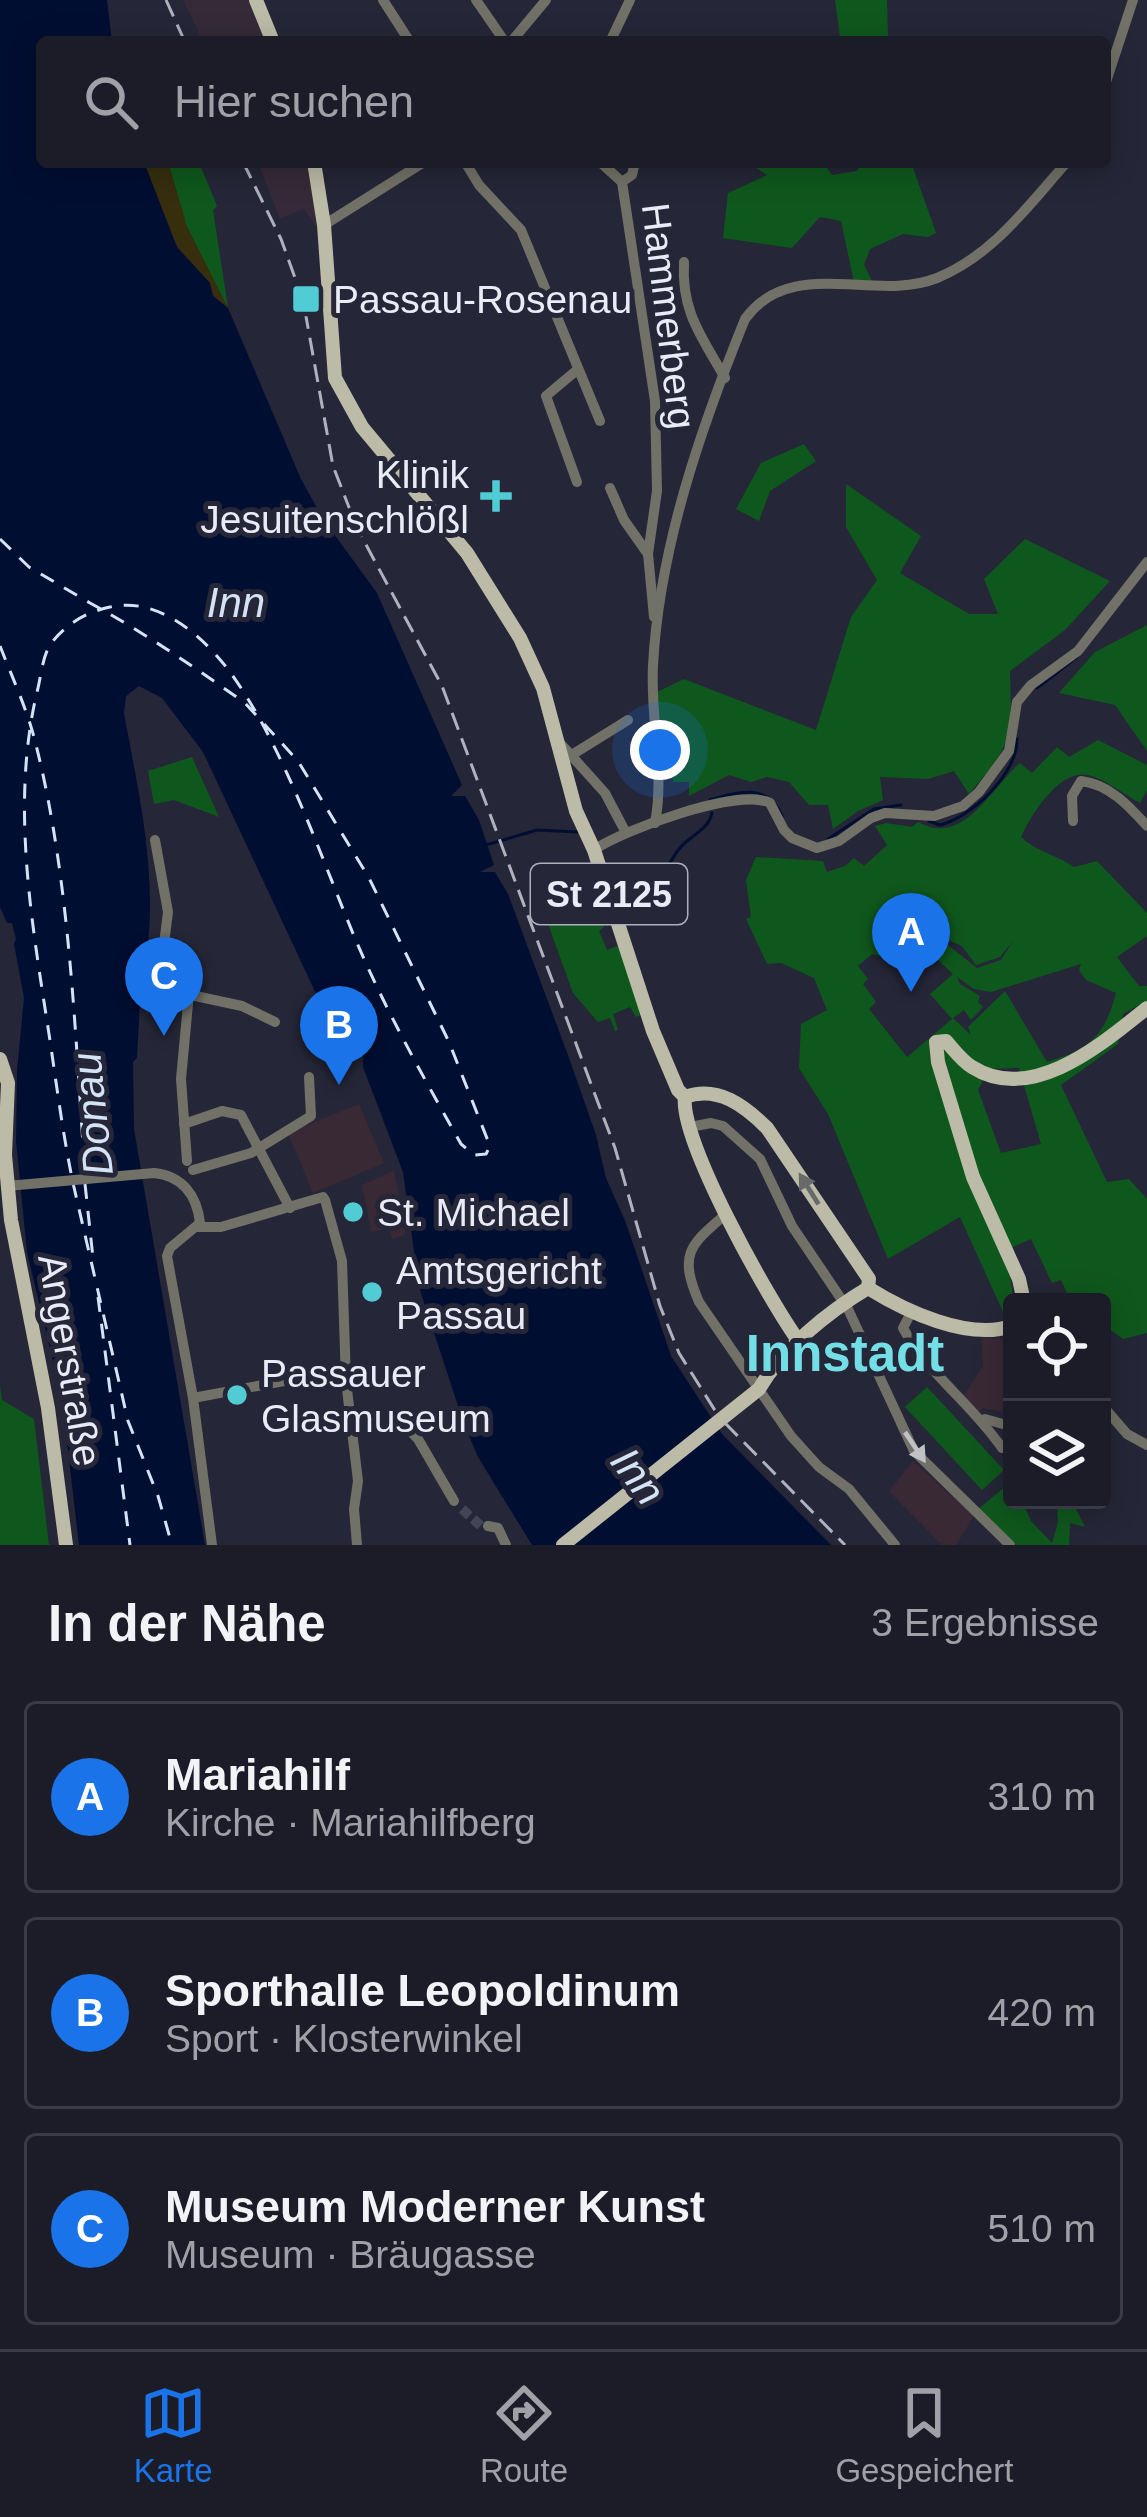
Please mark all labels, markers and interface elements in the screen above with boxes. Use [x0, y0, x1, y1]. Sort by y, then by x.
search box [36, 36, 1111, 168]
icon: search [78, 69, 144, 135]
text: Hier suchen [174, 76, 414, 127]
street label: Hammerberg [634, 200, 704, 432]
place label: Passau-Rosenau [333, 278, 632, 321]
marker: Passau-Rosenau [290, 283, 322, 315]
place label: Klinik Jesuitenschlößl [200, 453, 469, 541]
marker: Klinik Jesuitenschlößl [480, 480, 512, 512]
water label: Inn [207, 579, 265, 626]
your location [630, 720, 690, 780]
road number: St 2125 [531, 864, 687, 924]
pin: A [872, 893, 950, 992]
pin: C [125, 937, 203, 1036]
pin: B [300, 986, 378, 1085]
water label: Donau [62, 1050, 122, 1178]
one-way arrow [799, 1172, 821, 1205]
place label: St. Michael [377, 1191, 570, 1234]
marker: St. Michael [340, 1199, 366, 1225]
place label: Amtsgericht Passau [396, 1249, 602, 1337]
street label: Angerstraße [30, 1251, 110, 1469]
marker: Amtsgericht Passau [359, 1279, 385, 1305]
map controls [1003, 1293, 1111, 1509]
button: locate [1003, 1293, 1111, 1401]
district label: Innstadt [746, 1325, 944, 1382]
place label: Passauer Glasmuseum [261, 1352, 491, 1440]
marker: Passauer Glasmuseum [224, 1382, 250, 1408]
button: layers [1003, 1401, 1111, 1509]
one-way arrow [904, 1430, 926, 1463]
water label: Inn [602, 1439, 674, 1513]
text: In der Nähe [48, 1595, 326, 1652]
text: 3 Ergebnisse [871, 1601, 1099, 1644]
text: Mariahilf [165, 1749, 350, 1800]
text: A [76, 1775, 104, 1818]
text: 310 m [988, 1775, 1096, 1818]
text: Kirche · Mariahilfberg [165, 1801, 536, 1844]
text: Sporthalle Leopoldinum [165, 1965, 680, 2016]
text: B [76, 1991, 104, 2034]
text: 420 m [988, 1991, 1096, 2034]
text: Sport · Klosterwinkel [165, 2017, 523, 2060]
text: Museum Moderner Kunst [165, 2181, 705, 2232]
text: C [76, 2207, 104, 2250]
text: 510 m [988, 2207, 1096, 2250]
text: Museum · Bräugasse [165, 2233, 536, 2276]
tab: Karte [134, 2380, 213, 2490]
tab: Route [480, 2380, 568, 2490]
tab: Gespeichert [835, 2380, 1013, 2490]

